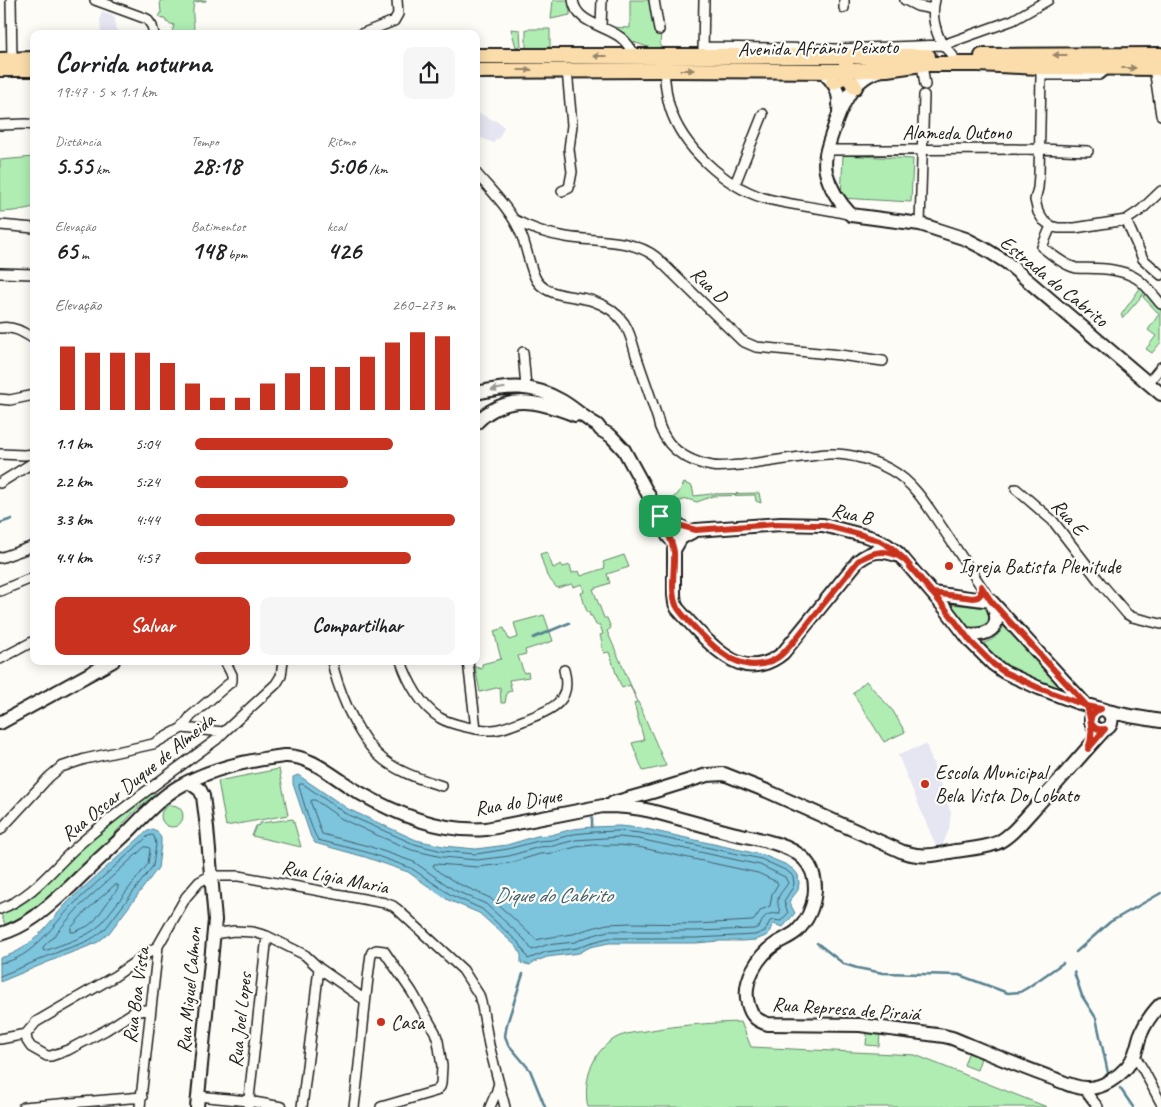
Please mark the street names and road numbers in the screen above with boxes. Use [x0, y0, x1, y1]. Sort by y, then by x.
street label: Avenida Afrânio Peixoto [738, 34, 899, 62]
street label: Alameda Outono [903, 120, 1012, 145]
street label: Estrada do Cabrito [995, 230, 1114, 333]
street label: Rua D [685, 261, 734, 310]
street label: Rua E [1046, 493, 1094, 542]
street label: Rua B [829, 497, 876, 531]
street label: Rua Oscar Duque de Almeida [56, 707, 221, 847]
street label: Rua do Dique [473, 783, 564, 821]
street label: Rua Lígia Maria [280, 854, 392, 900]
street label: Rua Miguel Calmon [171, 925, 207, 1054]
street label: Rua Boa Vista [117, 944, 155, 1045]
street label: Rua Joel Lopes [223, 969, 258, 1069]
street label: Rua Represa de Piraiá [771, 991, 923, 1027]

